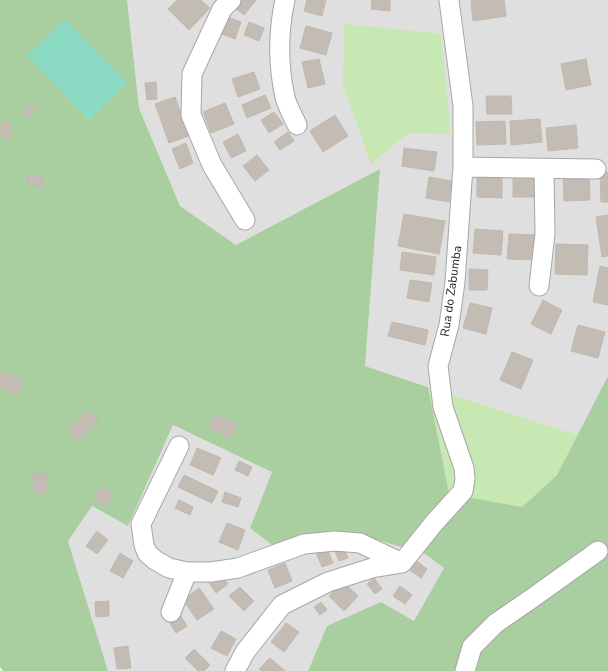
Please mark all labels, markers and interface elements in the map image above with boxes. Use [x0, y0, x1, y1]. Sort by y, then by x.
street label: Rua do Zabumba [437, 245, 465, 337]

